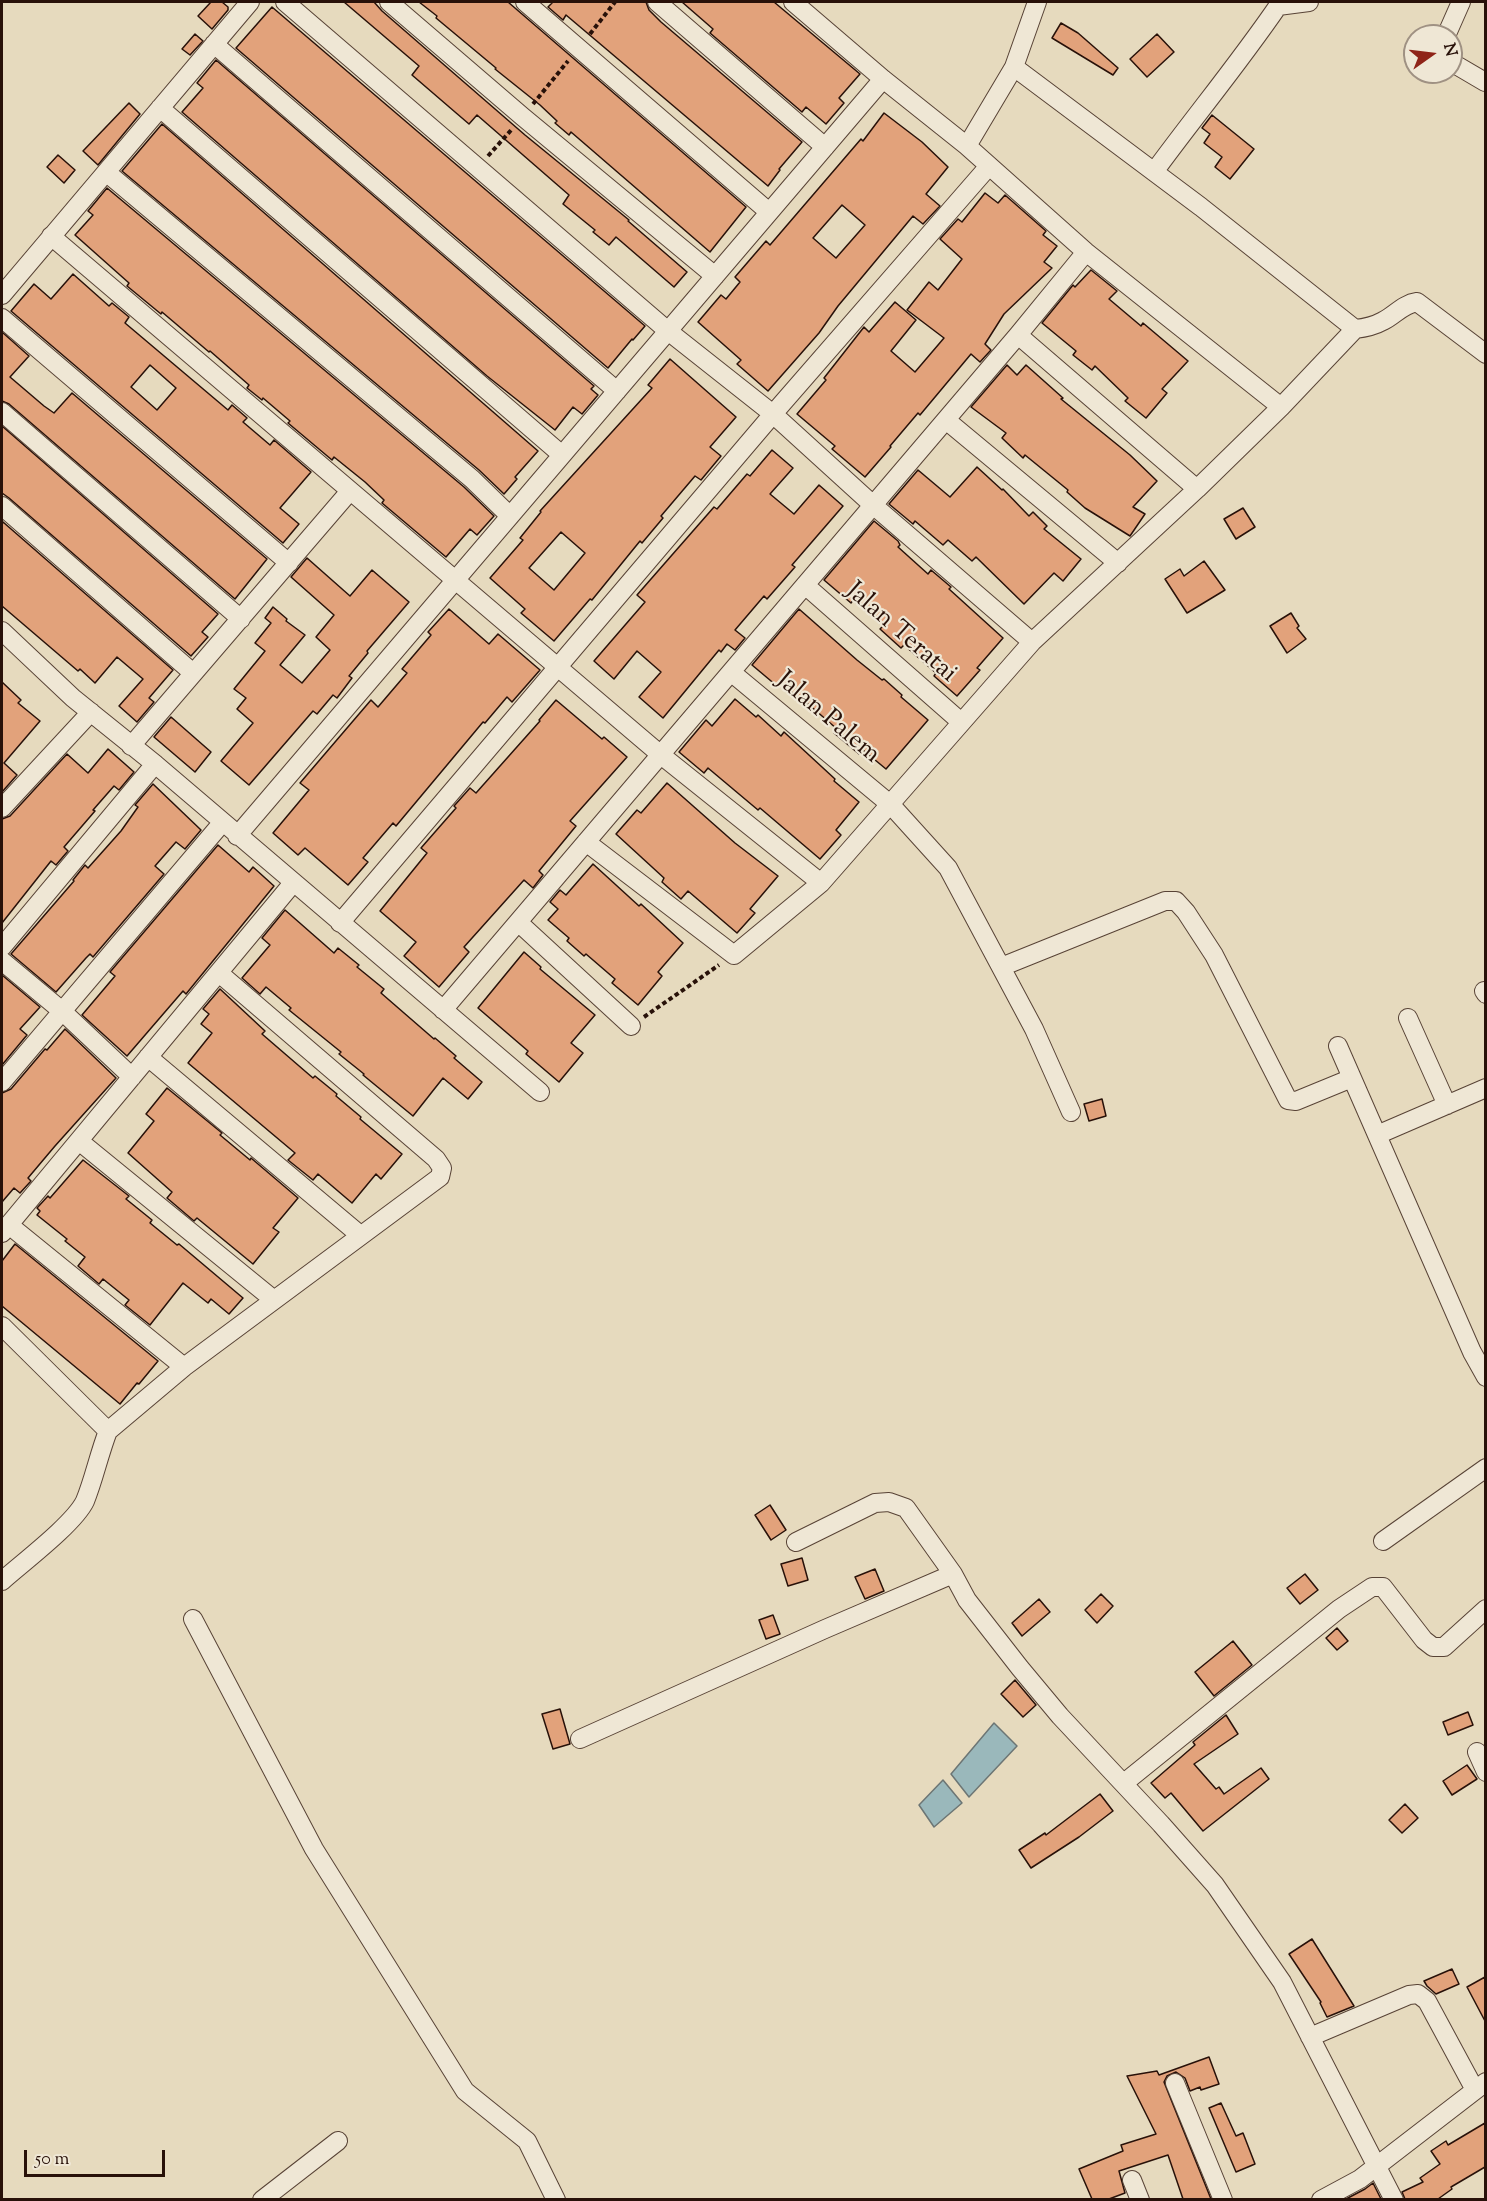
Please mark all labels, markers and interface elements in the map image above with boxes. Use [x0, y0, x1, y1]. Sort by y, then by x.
north arrow [1403, 24, 1463, 84]
text: N [1436, 41, 1462, 59]
street label: Jalan Teratai [838, 577, 962, 691]
street label: Jalan Palem [768, 666, 886, 772]
scale bar [27, 2138, 168, 2176]
text: 50 m [35, 2147, 69, 2173]

